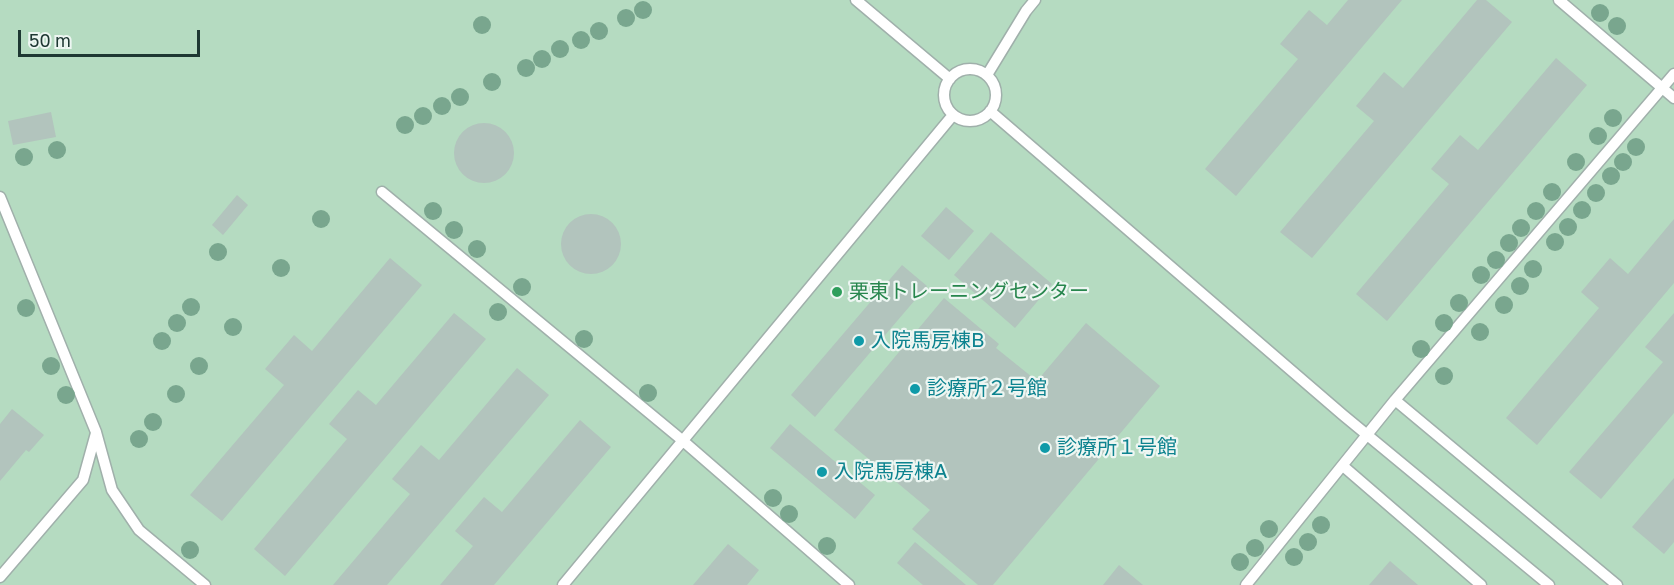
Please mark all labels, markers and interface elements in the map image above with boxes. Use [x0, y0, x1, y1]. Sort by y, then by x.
scale bar [21, 18, 202, 56]
text: 50 m [29, 29, 71, 51]
place label: 栗東トレーニングセンター [849, 280, 1089, 304]
marker: 栗東トレーニングセンター [830, 285, 844, 299]
place label: 入院馬房棟B [871, 329, 984, 353]
marker: 入院馬房棟B [852, 334, 866, 348]
place label: 診療所２号館 [927, 377, 1047, 401]
marker: 診療所２号館 [908, 382, 922, 396]
place label: 診療所１号館 [1057, 436, 1177, 460]
marker: 診療所１号館 [1038, 441, 1052, 455]
place label: 入院馬房棟A [834, 460, 947, 484]
marker: 入院馬房棟A [815, 465, 829, 479]

